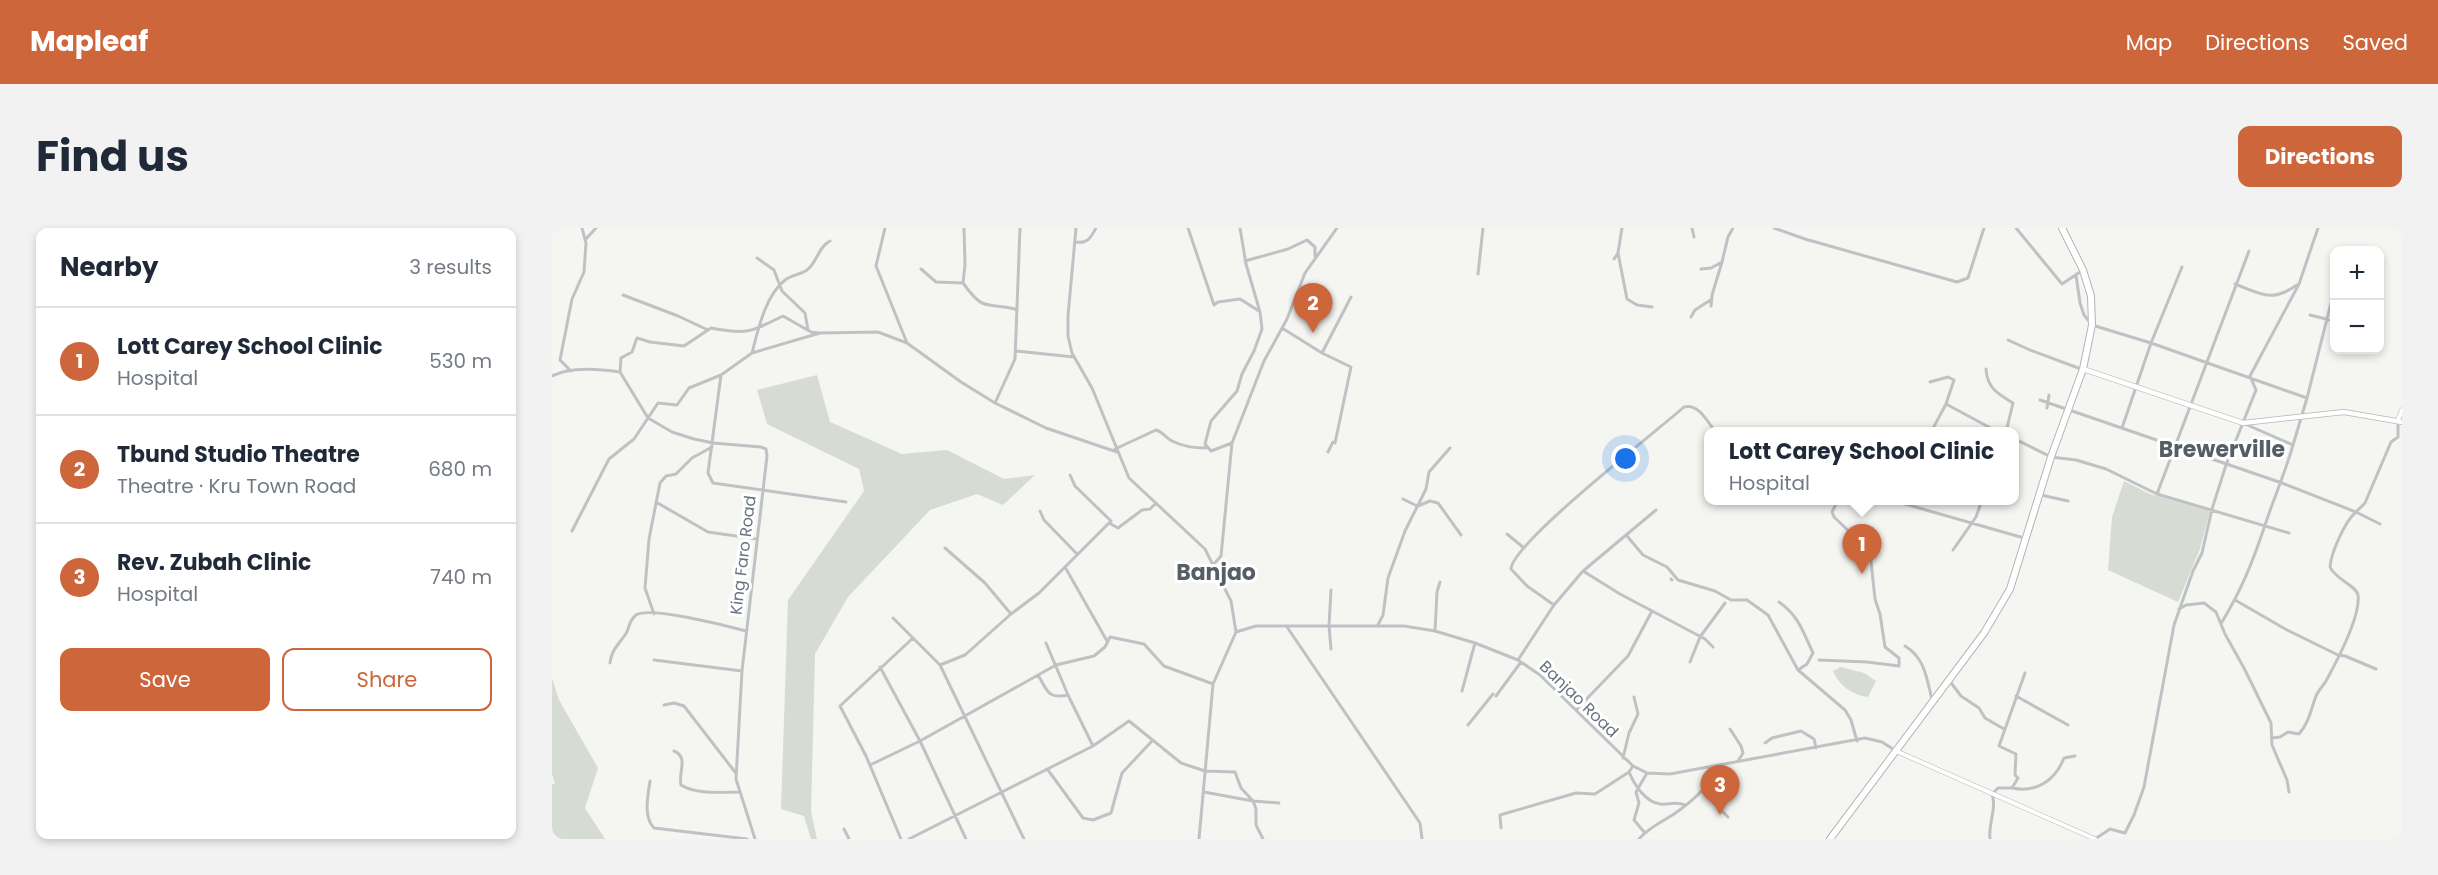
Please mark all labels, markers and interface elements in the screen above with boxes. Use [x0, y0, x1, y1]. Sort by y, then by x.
text: Mapleaf [30, 22, 148, 61]
text: Map [2126, 28, 2172, 57]
text: Directions [2205, 28, 2309, 57]
text: Saved [2342, 28, 2408, 57]
button: Directions [2238, 126, 2402, 187]
text: Find us [36, 127, 189, 186]
map controls [2330, 246, 2384, 354]
button: + [2330, 246, 2384, 300]
text: Nearby [60, 249, 158, 285]
text: 3 results [409, 253, 492, 281]
pin: 2 [1294, 284, 1332, 333]
button: − [2330, 300, 2384, 354]
text: Lott Carey School Clinic [117, 331, 383, 362]
text: 1 [76, 347, 83, 375]
text: 530 m [429, 347, 492, 375]
text: Hospital [117, 364, 198, 392]
popup [1704, 427, 2019, 505]
district label: Brewerville [2159, 434, 2285, 465]
text: Lott Carey School Clinic [1729, 436, 1994, 467]
text: Tbund Studio Theatre [117, 439, 360, 470]
your location [1611, 444, 1640, 473]
text: 2 [74, 455, 85, 483]
text: 680 m [428, 455, 492, 483]
text: Hospital [1729, 469, 1810, 497]
text: Theatre · Kru Town Road [117, 472, 356, 500]
street label: King Faro Road [724, 494, 762, 616]
pin: 1 [1842, 524, 1882, 574]
text: Rev. Zubah Clinic [117, 547, 311, 578]
district label: Banjao [1176, 557, 1256, 588]
text: 3 [73, 563, 86, 591]
text: 740 m [430, 563, 492, 591]
text: Hospital [117, 580, 198, 608]
button: Save [60, 648, 270, 711]
button: Share [282, 648, 492, 711]
street label: Banjao Road [1534, 655, 1624, 743]
pin: 3 [1700, 766, 1740, 815]

